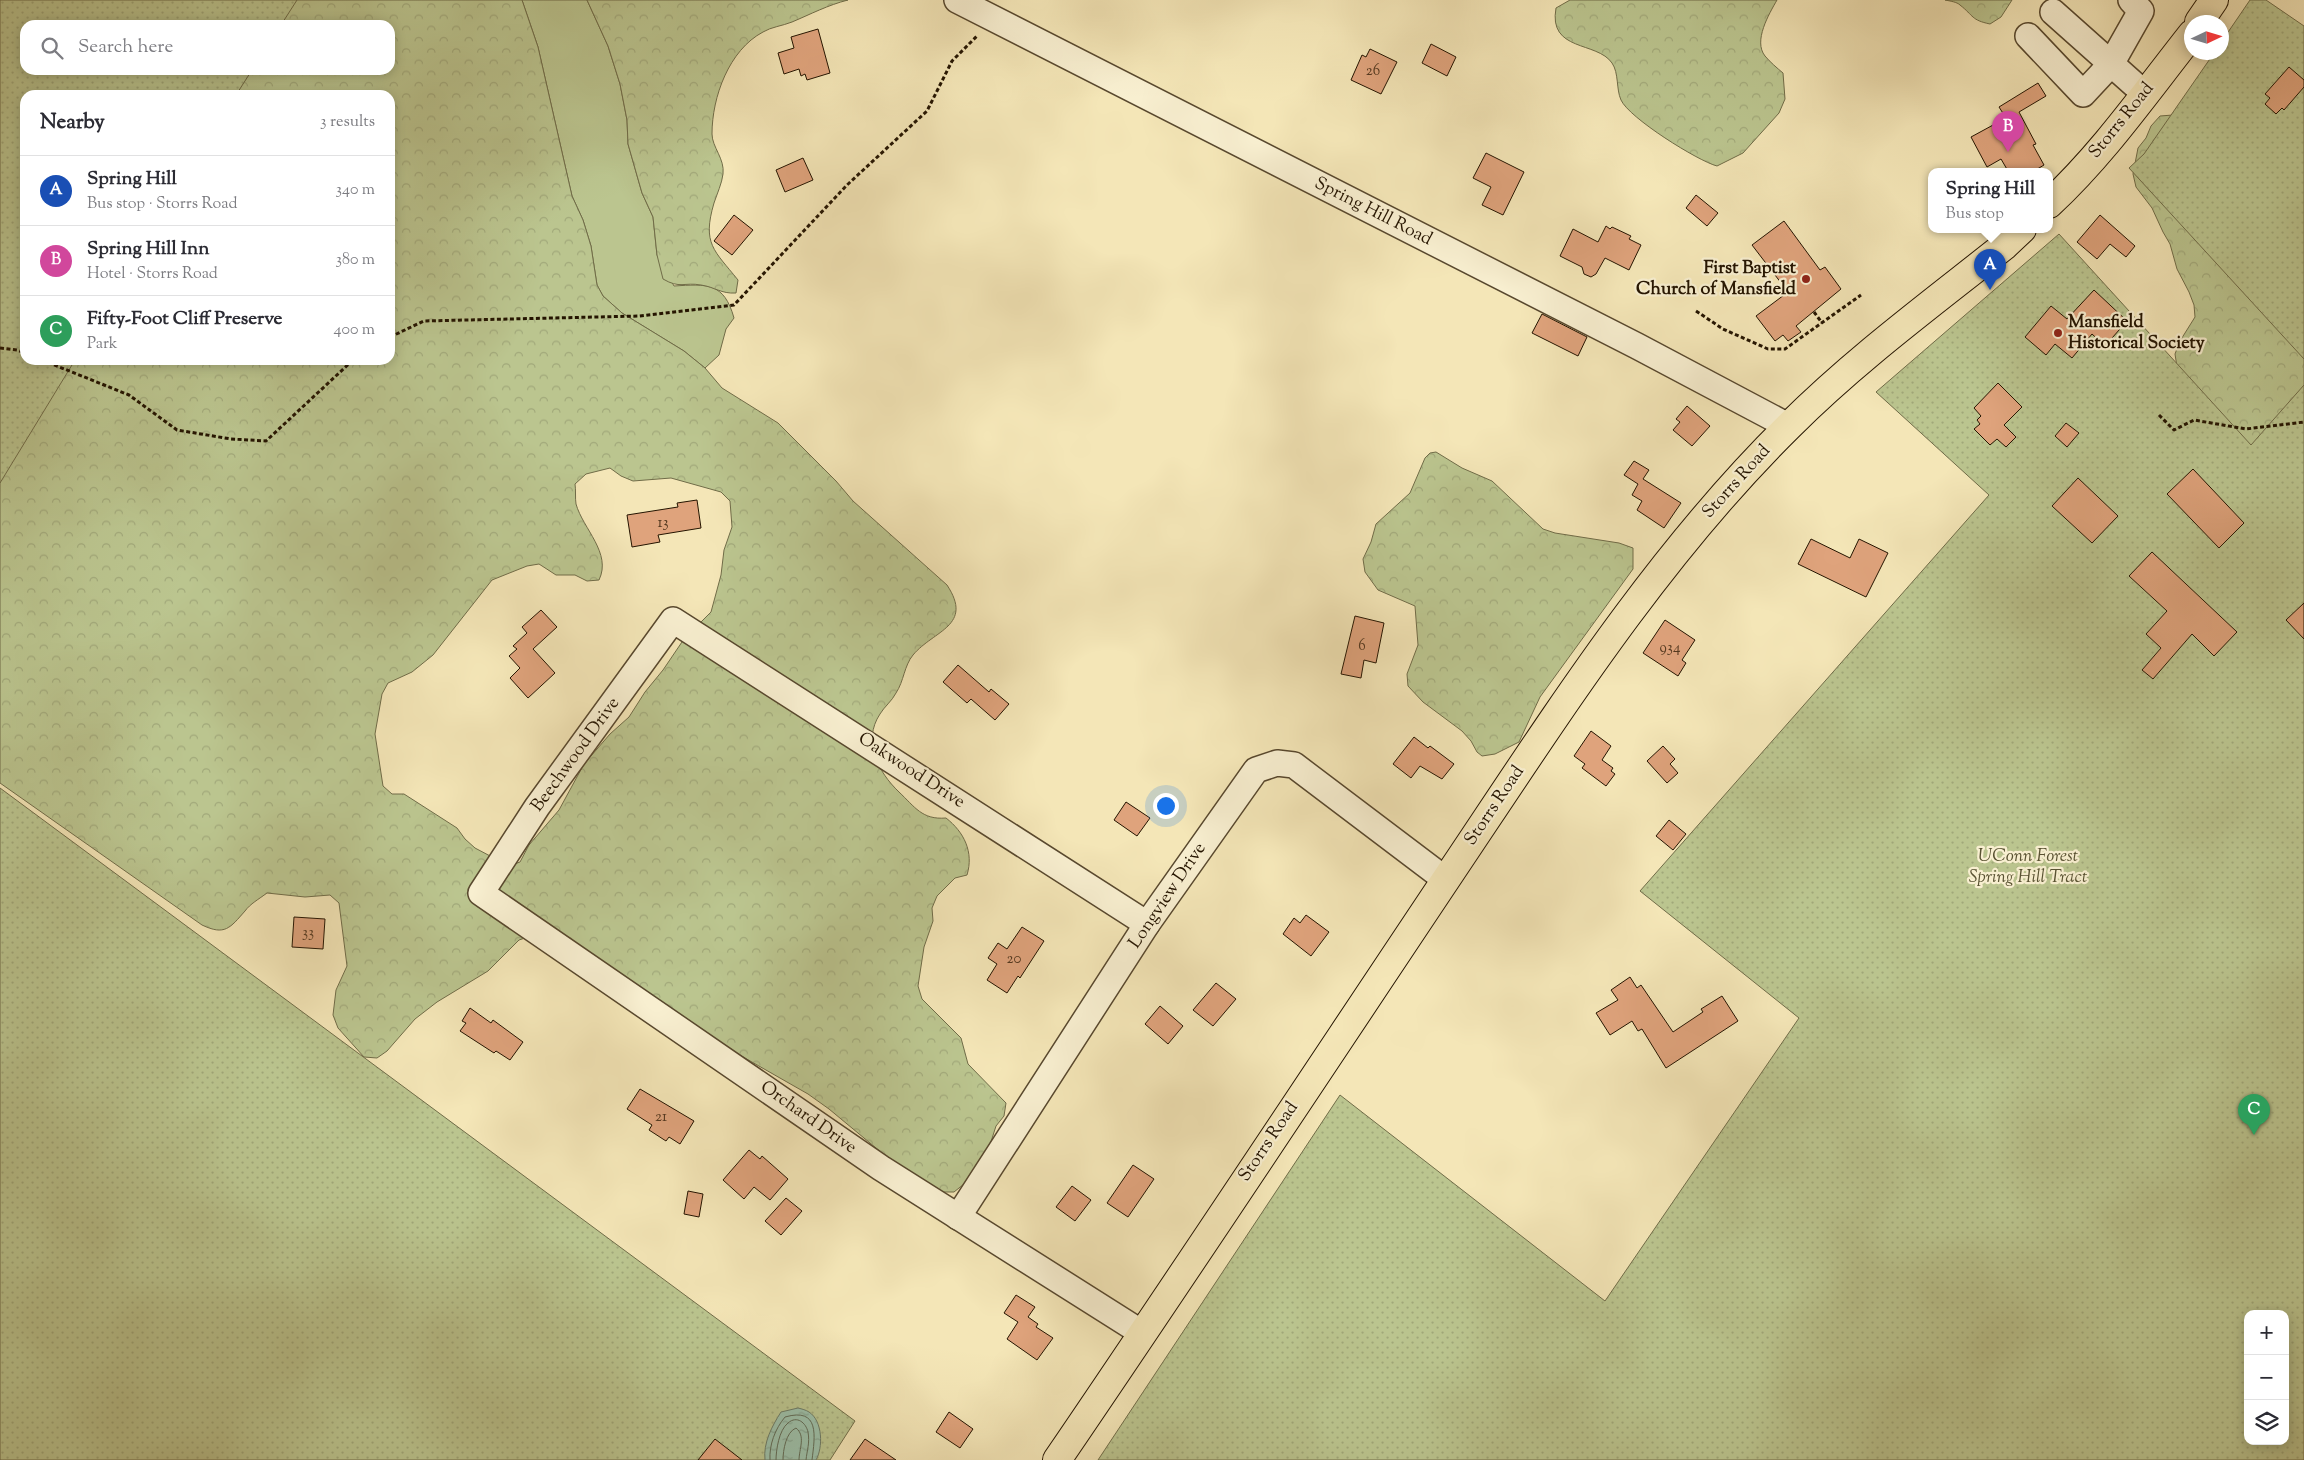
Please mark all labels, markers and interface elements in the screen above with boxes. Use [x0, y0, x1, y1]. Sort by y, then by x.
north arrow [2184, 15, 2229, 60]
search box [20, 20, 395, 75]
icon: search [38, 34, 66, 62]
text: Search here [78, 34, 173, 61]
house number: 26 [1366, 61, 1380, 82]
street label: Storrs Road [2083, 77, 2161, 165]
text: Nearby [40, 108, 105, 138]
text: 3 results [320, 111, 375, 134]
pin: B [1992, 111, 2024, 152]
text: Spring Hill [87, 166, 177, 193]
popup [1928, 168, 2053, 233]
street label: Spring Hill Road [1309, 171, 1437, 253]
text: Spring Hill [1946, 176, 2035, 203]
text: A [50, 179, 63, 202]
text: 340 m [336, 179, 375, 202]
text: Bus stop · Storrs Road [87, 193, 238, 216]
text: Bus stop [1946, 203, 2004, 226]
text: Spring Hill Inn [87, 236, 210, 263]
text: B [51, 249, 61, 272]
text: 380 m [335, 249, 375, 272]
pin: A [1974, 249, 2006, 290]
place label: First Baptist Church of Mansfield [1636, 256, 1797, 303]
text: Hotel · Storrs Road [87, 263, 218, 286]
marker: First Baptist Church of Mansfield [1800, 273, 1812, 285]
text: Fifty-Foot Cliff Preserve [87, 306, 282, 333]
place label: Mansfield Historical Society [2068, 310, 2205, 357]
text: C [50, 319, 62, 342]
text: 400 m [334, 319, 375, 342]
marker: Mansfield Historical Society [2052, 327, 2064, 339]
text: Park [87, 333, 118, 356]
street label: Storrs Road [1697, 439, 1777, 525]
house number: 13 [657, 513, 669, 534]
house number: 6 [1358, 636, 1366, 657]
house number: 934 [1660, 638, 1681, 659]
street label: Beechwood Drive [525, 692, 627, 818]
street label: Oakwood Drive [852, 727, 970, 815]
street label: Storrs Road [1459, 761, 1531, 851]
your location [1153, 793, 1179, 819]
street label: Longview Drive [1123, 838, 1213, 954]
park label: UConn Forest Spring Hill Tract [1969, 844, 2088, 891]
house number: 33 [302, 923, 314, 944]
house number: 20 [1007, 949, 1022, 970]
street label: Orchard Drive [754, 1075, 862, 1161]
pin: C [2238, 1094, 2270, 1135]
street label: Storrs Road [1233, 1097, 1305, 1187]
house number: 21 [655, 1107, 667, 1128]
map controls [2244, 1310, 2289, 1445]
button: + [2244, 1310, 2289, 1355]
button: − [2244, 1355, 2289, 1400]
button: layers [2244, 1400, 2289, 1445]

